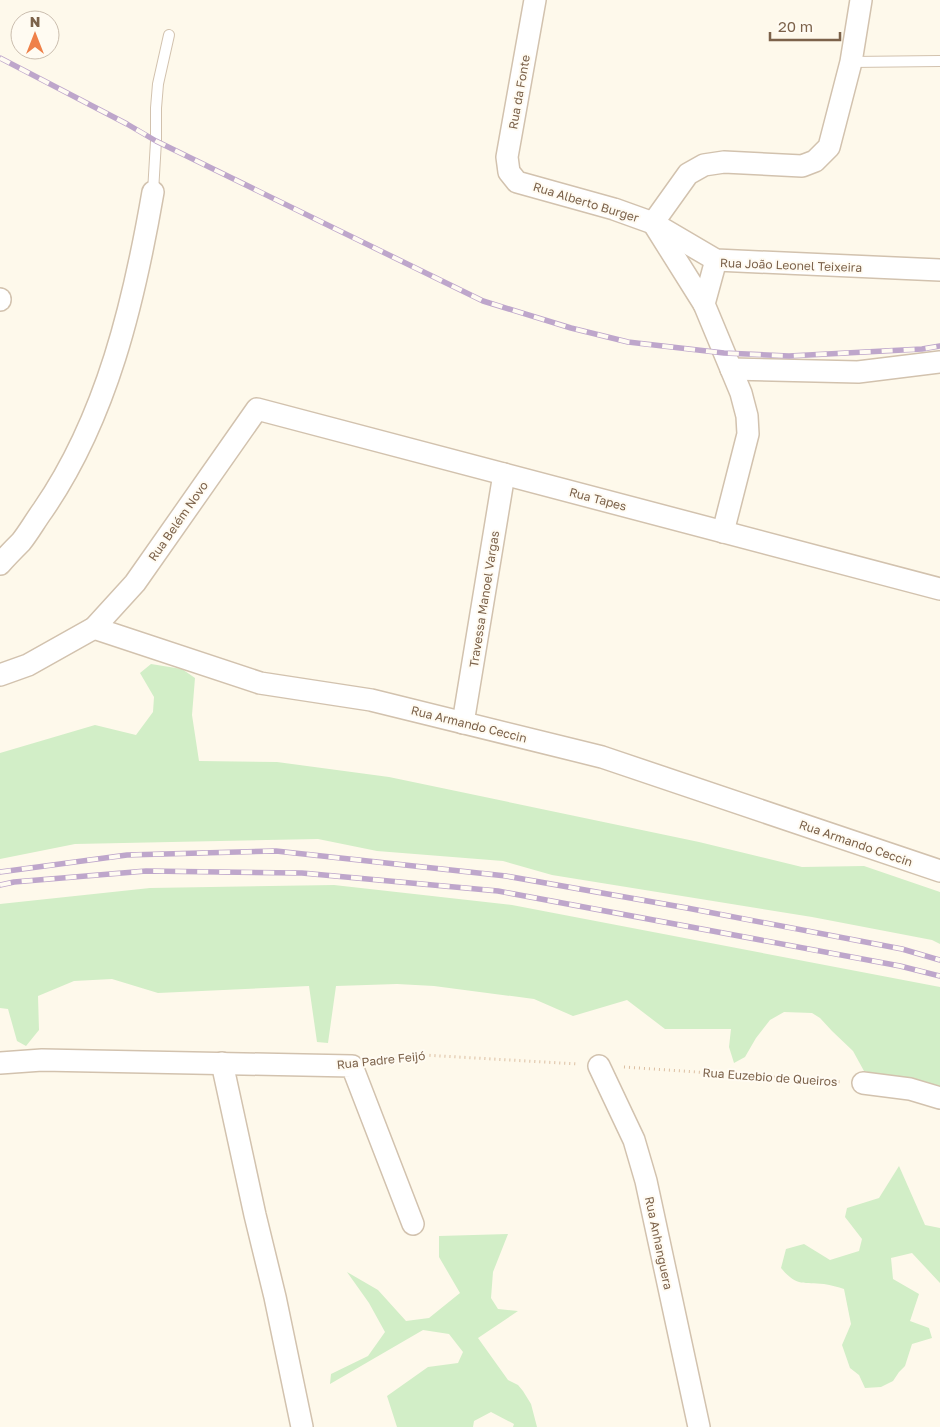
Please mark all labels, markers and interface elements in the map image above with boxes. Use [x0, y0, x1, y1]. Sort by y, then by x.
north arrow [10, 10, 60, 60]
scale bar [770, 10, 840, 42]
text: N [30, 13, 40, 30]
text: 20 m [778, 17, 813, 35]
street label: Rua da Fonte [505, 54, 533, 130]
street label: Rua Alberto Burger [531, 179, 641, 225]
street label: Rua João Leonel Teixeira [720, 255, 862, 275]
street label: Rua Belém Novo [145, 478, 211, 564]
street label: Rua Tapes [568, 484, 628, 514]
street label: Travessa Manoel Vargas [466, 530, 502, 668]
street label: Rua Armando Ceccin [410, 702, 528, 746]
street label: Rua Armando Ceccin [797, 817, 915, 869]
street label: Rua Padre Feijó [336, 1048, 426, 1072]
street label: Rua Euzebio de Queiros [702, 1065, 838, 1089]
street label: Rua Anhanguera [642, 1195, 676, 1291]

